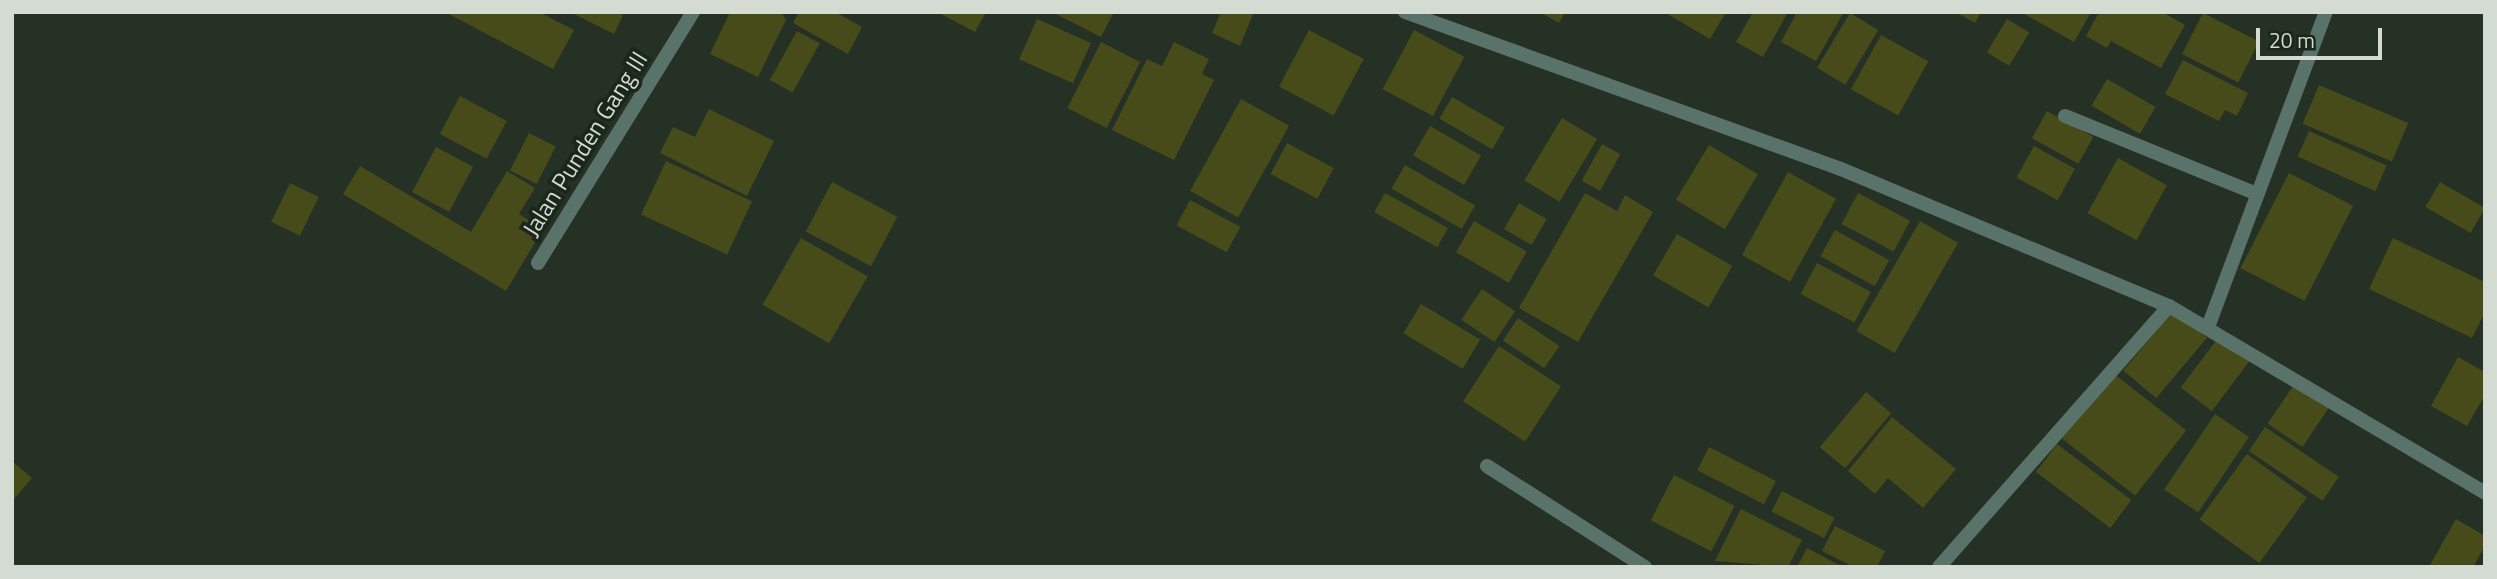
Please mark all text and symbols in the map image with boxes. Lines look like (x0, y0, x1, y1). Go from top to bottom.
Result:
scale bar (2259, 14, 2385, 58)
text: 20 m (2269, 24, 2315, 56)
street label: Jalan Punden Gang III (516, 46, 654, 242)

